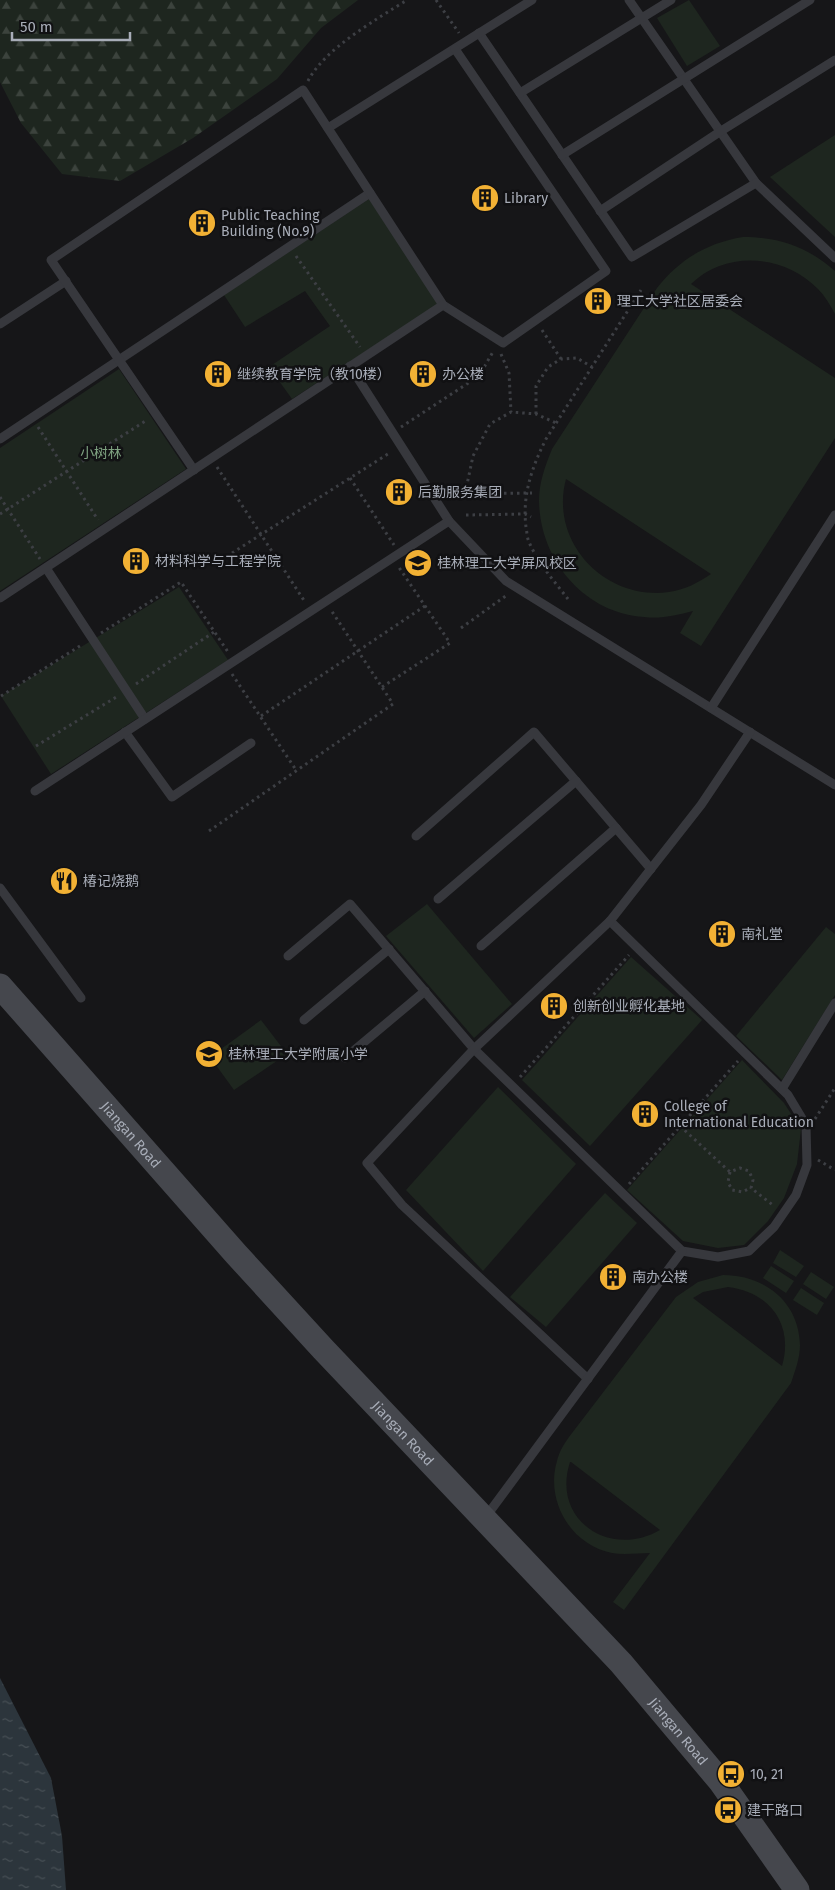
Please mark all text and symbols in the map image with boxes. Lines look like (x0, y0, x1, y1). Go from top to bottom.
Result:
scale bar (12, 10, 130, 42)
text: 50 m (20, 18, 53, 36)
building icon: Library (470, 183, 500, 213)
place label: Library (504, 190, 548, 207)
place label: Public Teaching Building (No.9) (221, 207, 320, 240)
building icon: Public Teaching Building (No.9) (187, 208, 217, 238)
building icon: 理工大学社区居委会 (583, 286, 613, 316)
place label: 理工大学社区居委会 (617, 293, 743, 310)
building icon: 继续教育学院（教10楼） (203, 359, 233, 389)
building icon: 办公楼 (408, 359, 438, 389)
place label: 继续教育学院（教10楼） (237, 366, 391, 383)
place label: 办公楼 (442, 366, 484, 383)
park label: 小树林 (80, 445, 122, 462)
building icon: 后勤服务集团 (384, 477, 414, 507)
place label: 后勤服务集团 (418, 484, 502, 501)
building icon: 材料科学与工程学院 (121, 546, 151, 576)
school or university icon: 桂林理工大学屏风校区 (403, 548, 433, 578)
place label: 材料科学与工程学院 (155, 553, 281, 570)
place label: 桂林理工大学屏风校区 (437, 555, 577, 572)
restaurant icon: 椿记烧鹅 (49, 866, 79, 896)
place label: 椿记烧鹅 (83, 873, 139, 890)
building icon: 南礼堂 (707, 919, 737, 949)
place label: 南礼堂 (741, 926, 783, 943)
building icon: 创新创业孵化基地 (539, 991, 569, 1021)
place label: 创新创业孵化基地 (573, 998, 685, 1015)
school or university icon: 桂林理工大学附属小学 (194, 1039, 224, 1069)
place label: 桂林理工大学附属小学 (228, 1046, 368, 1063)
street label: Jiangan Road (97, 1098, 164, 1172)
place label: College of International Education (664, 1098, 814, 1131)
building icon: College of International Education (630, 1099, 660, 1129)
building icon: 南办公楼 (598, 1262, 628, 1292)
place label: 南办公楼 (632, 1269, 688, 1286)
street label: Jiangan Road (368, 1398, 437, 1469)
street label: Jiangan Road (645, 1694, 711, 1769)
bus stop icon: 10, 21 (716, 1759, 746, 1789)
place label: 10, 21 (750, 1766, 784, 1783)
bus stop icon: 建干路口 (713, 1795, 743, 1825)
place label: 建干路口 (747, 1802, 803, 1819)

